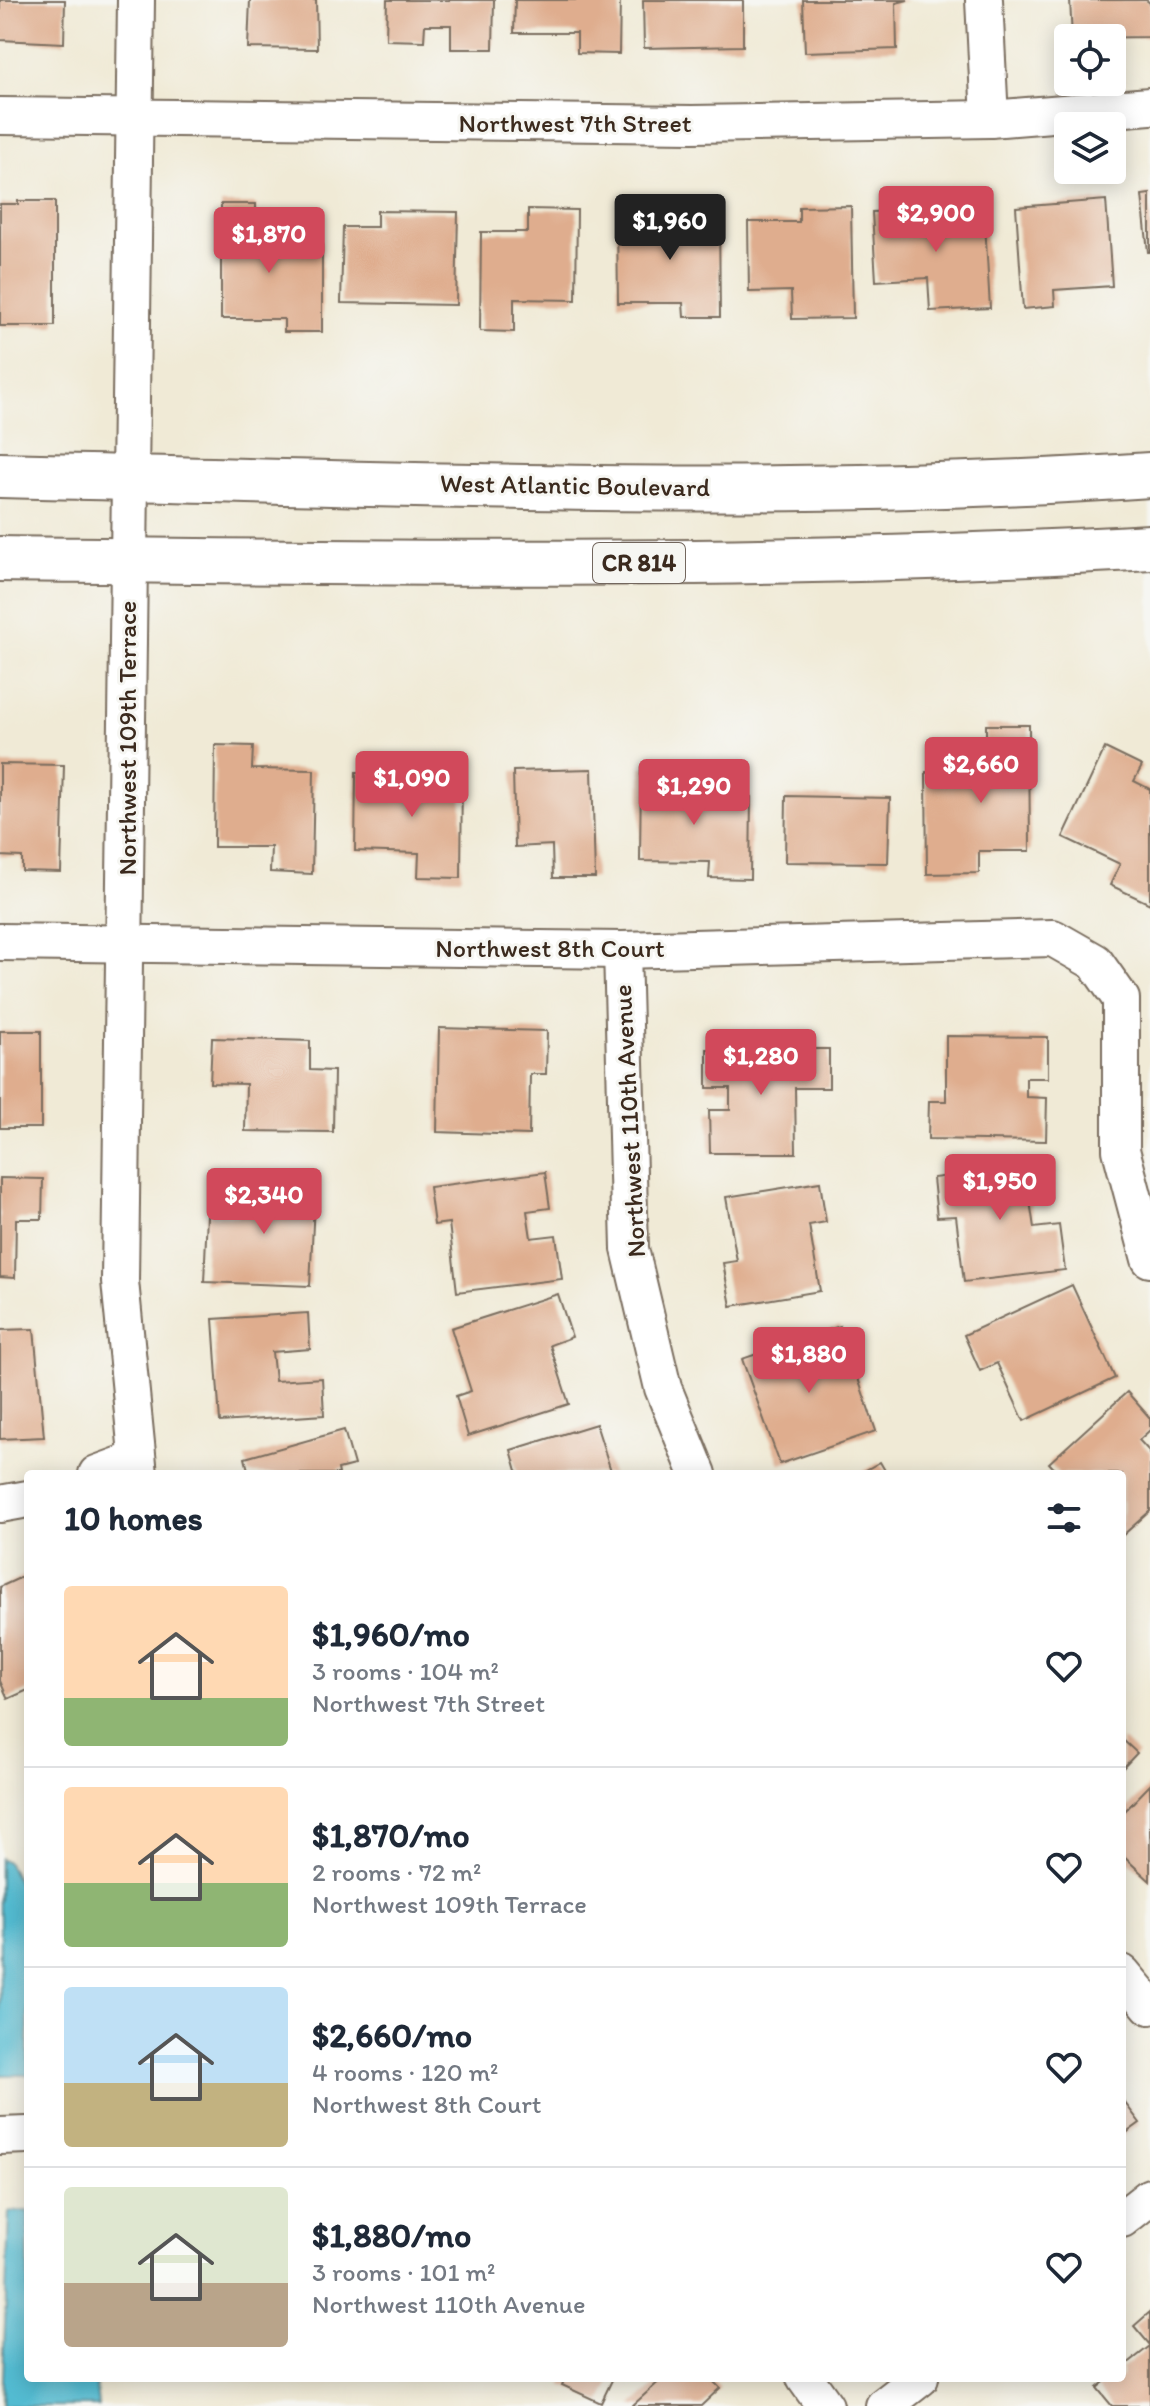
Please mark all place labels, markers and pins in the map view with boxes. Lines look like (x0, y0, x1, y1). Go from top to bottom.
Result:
pin: $2,900 (871, 186, 1001, 254)
pin: $1,960 (605, 194, 735, 262)
pin: $1,870 (204, 207, 334, 275)
pin: $2,660 (916, 737, 1046, 805)
pin: $1,090 (347, 751, 477, 819)
pin: $1,290 (629, 759, 759, 827)
pin: $1,280 (696, 1029, 826, 1097)
pin: $1,950 (935, 1154, 1065, 1222)
pin: $2,340 (199, 1168, 329, 1236)
pin: $1,880 (744, 1327, 874, 1395)

